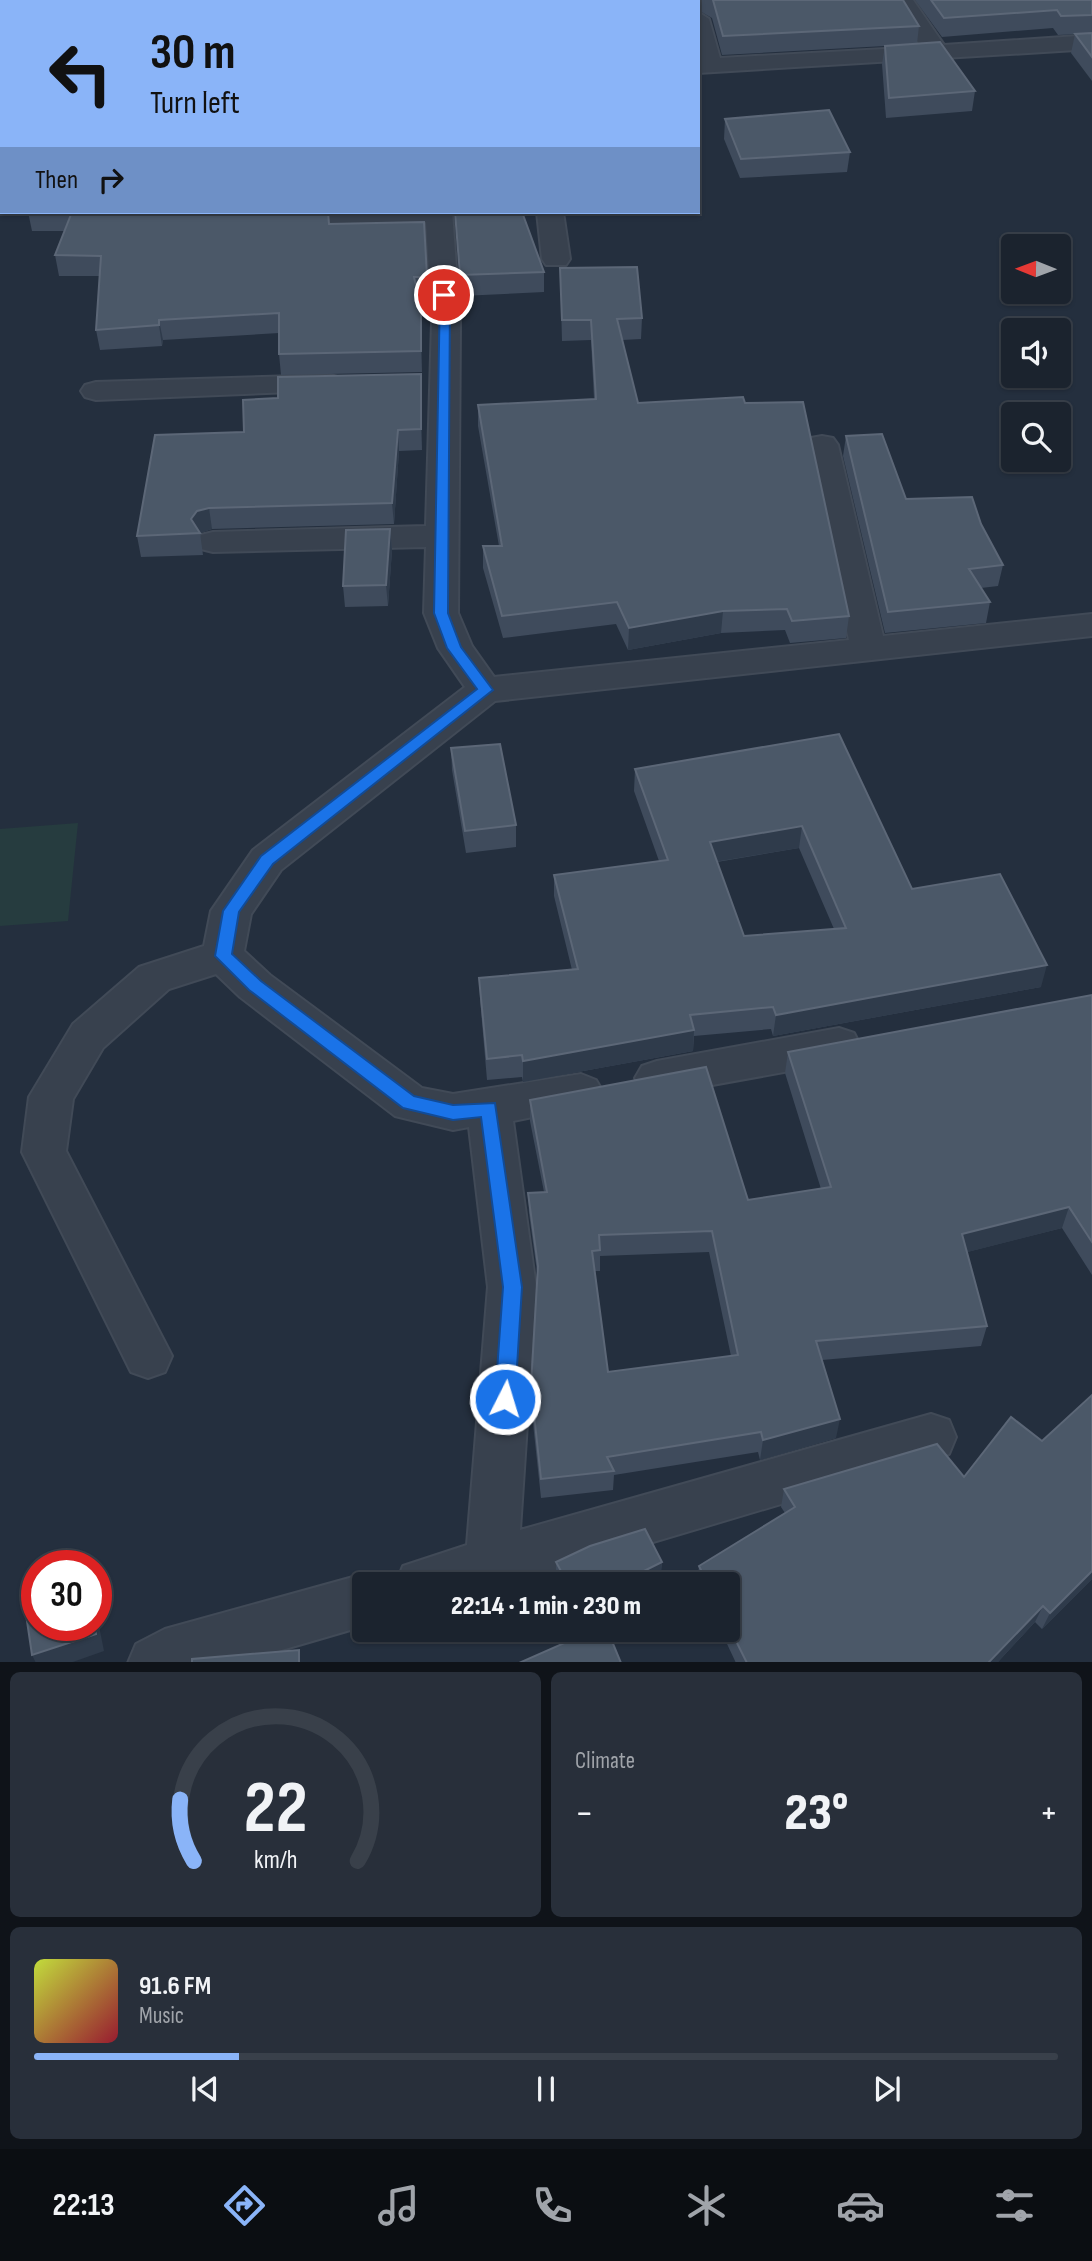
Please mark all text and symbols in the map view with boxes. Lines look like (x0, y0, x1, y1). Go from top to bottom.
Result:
text: 30 m (150, 24, 235, 83)
icon: left (35, 28, 126, 119)
text: Turn left (150, 84, 240, 123)
icon: right (92, 161, 130, 199)
text: Then (35, 165, 78, 196)
north arrow (1001, 234, 1071, 304)
map controls (1001, 234, 1071, 472)
pin (414, 265, 474, 325)
icon: arrive (425, 276, 463, 314)
button: sound (1001, 318, 1071, 388)
button: search (1001, 402, 1071, 472)
position arrow (468, 1362, 542, 1436)
speed limit sign: 30 (21, 1550, 112, 1641)
text: 22:14 · 1 min · 230 m (451, 1591, 641, 1622)
text: Climate (575, 1747, 635, 1775)
text: 22 (244, 1765, 307, 1853)
text: 23° (784, 1782, 849, 1845)
text: − (575, 1791, 594, 1836)
text: + (1039, 1791, 1058, 1836)
text: km/h (254, 1844, 297, 1875)
text: 91.6 FM (139, 1971, 211, 2002)
text: Music (139, 2002, 184, 2030)
icon: previous (186, 2070, 224, 2108)
icon: pause (527, 2070, 565, 2108)
icon: next (868, 2070, 906, 2108)
icon: directions (220, 2181, 269, 2230)
icon: music (374, 2181, 423, 2230)
icon: phone (528, 2181, 577, 2230)
icon: climate (682, 2181, 731, 2230)
icon: car (836, 2181, 885, 2230)
icon: filters (990, 2181, 1039, 2230)
text: 22:13 (53, 2186, 115, 2225)

